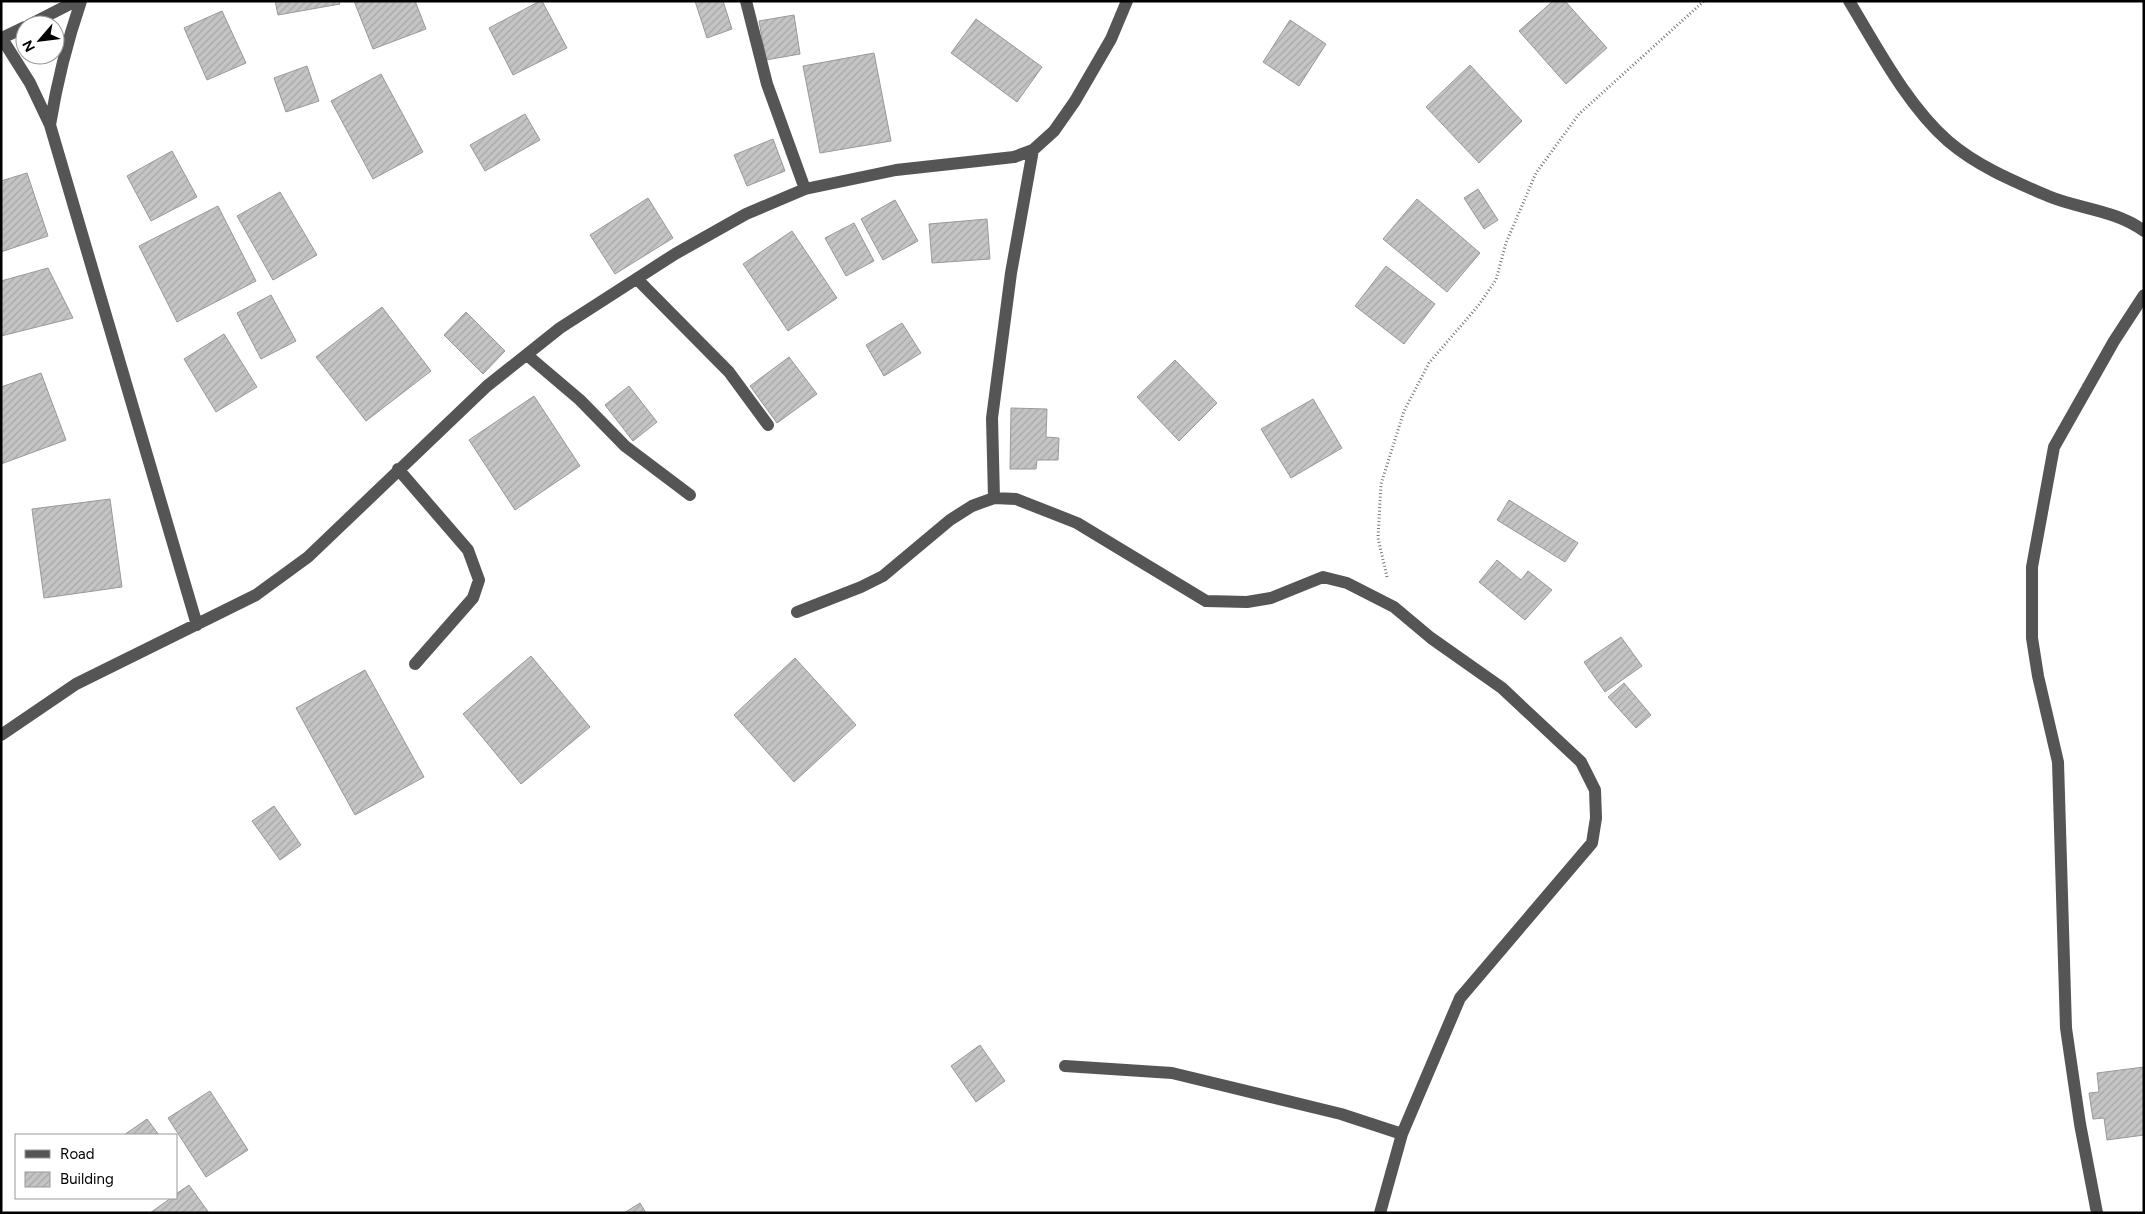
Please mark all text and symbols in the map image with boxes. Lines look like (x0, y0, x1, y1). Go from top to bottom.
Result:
north arrow (15, 15, 65, 65)
text: N (19, 37, 39, 55)
legend (15, 1134, 178, 1199)
text: Road (60, 1145, 95, 1163)
text: Building (60, 1170, 114, 1188)

